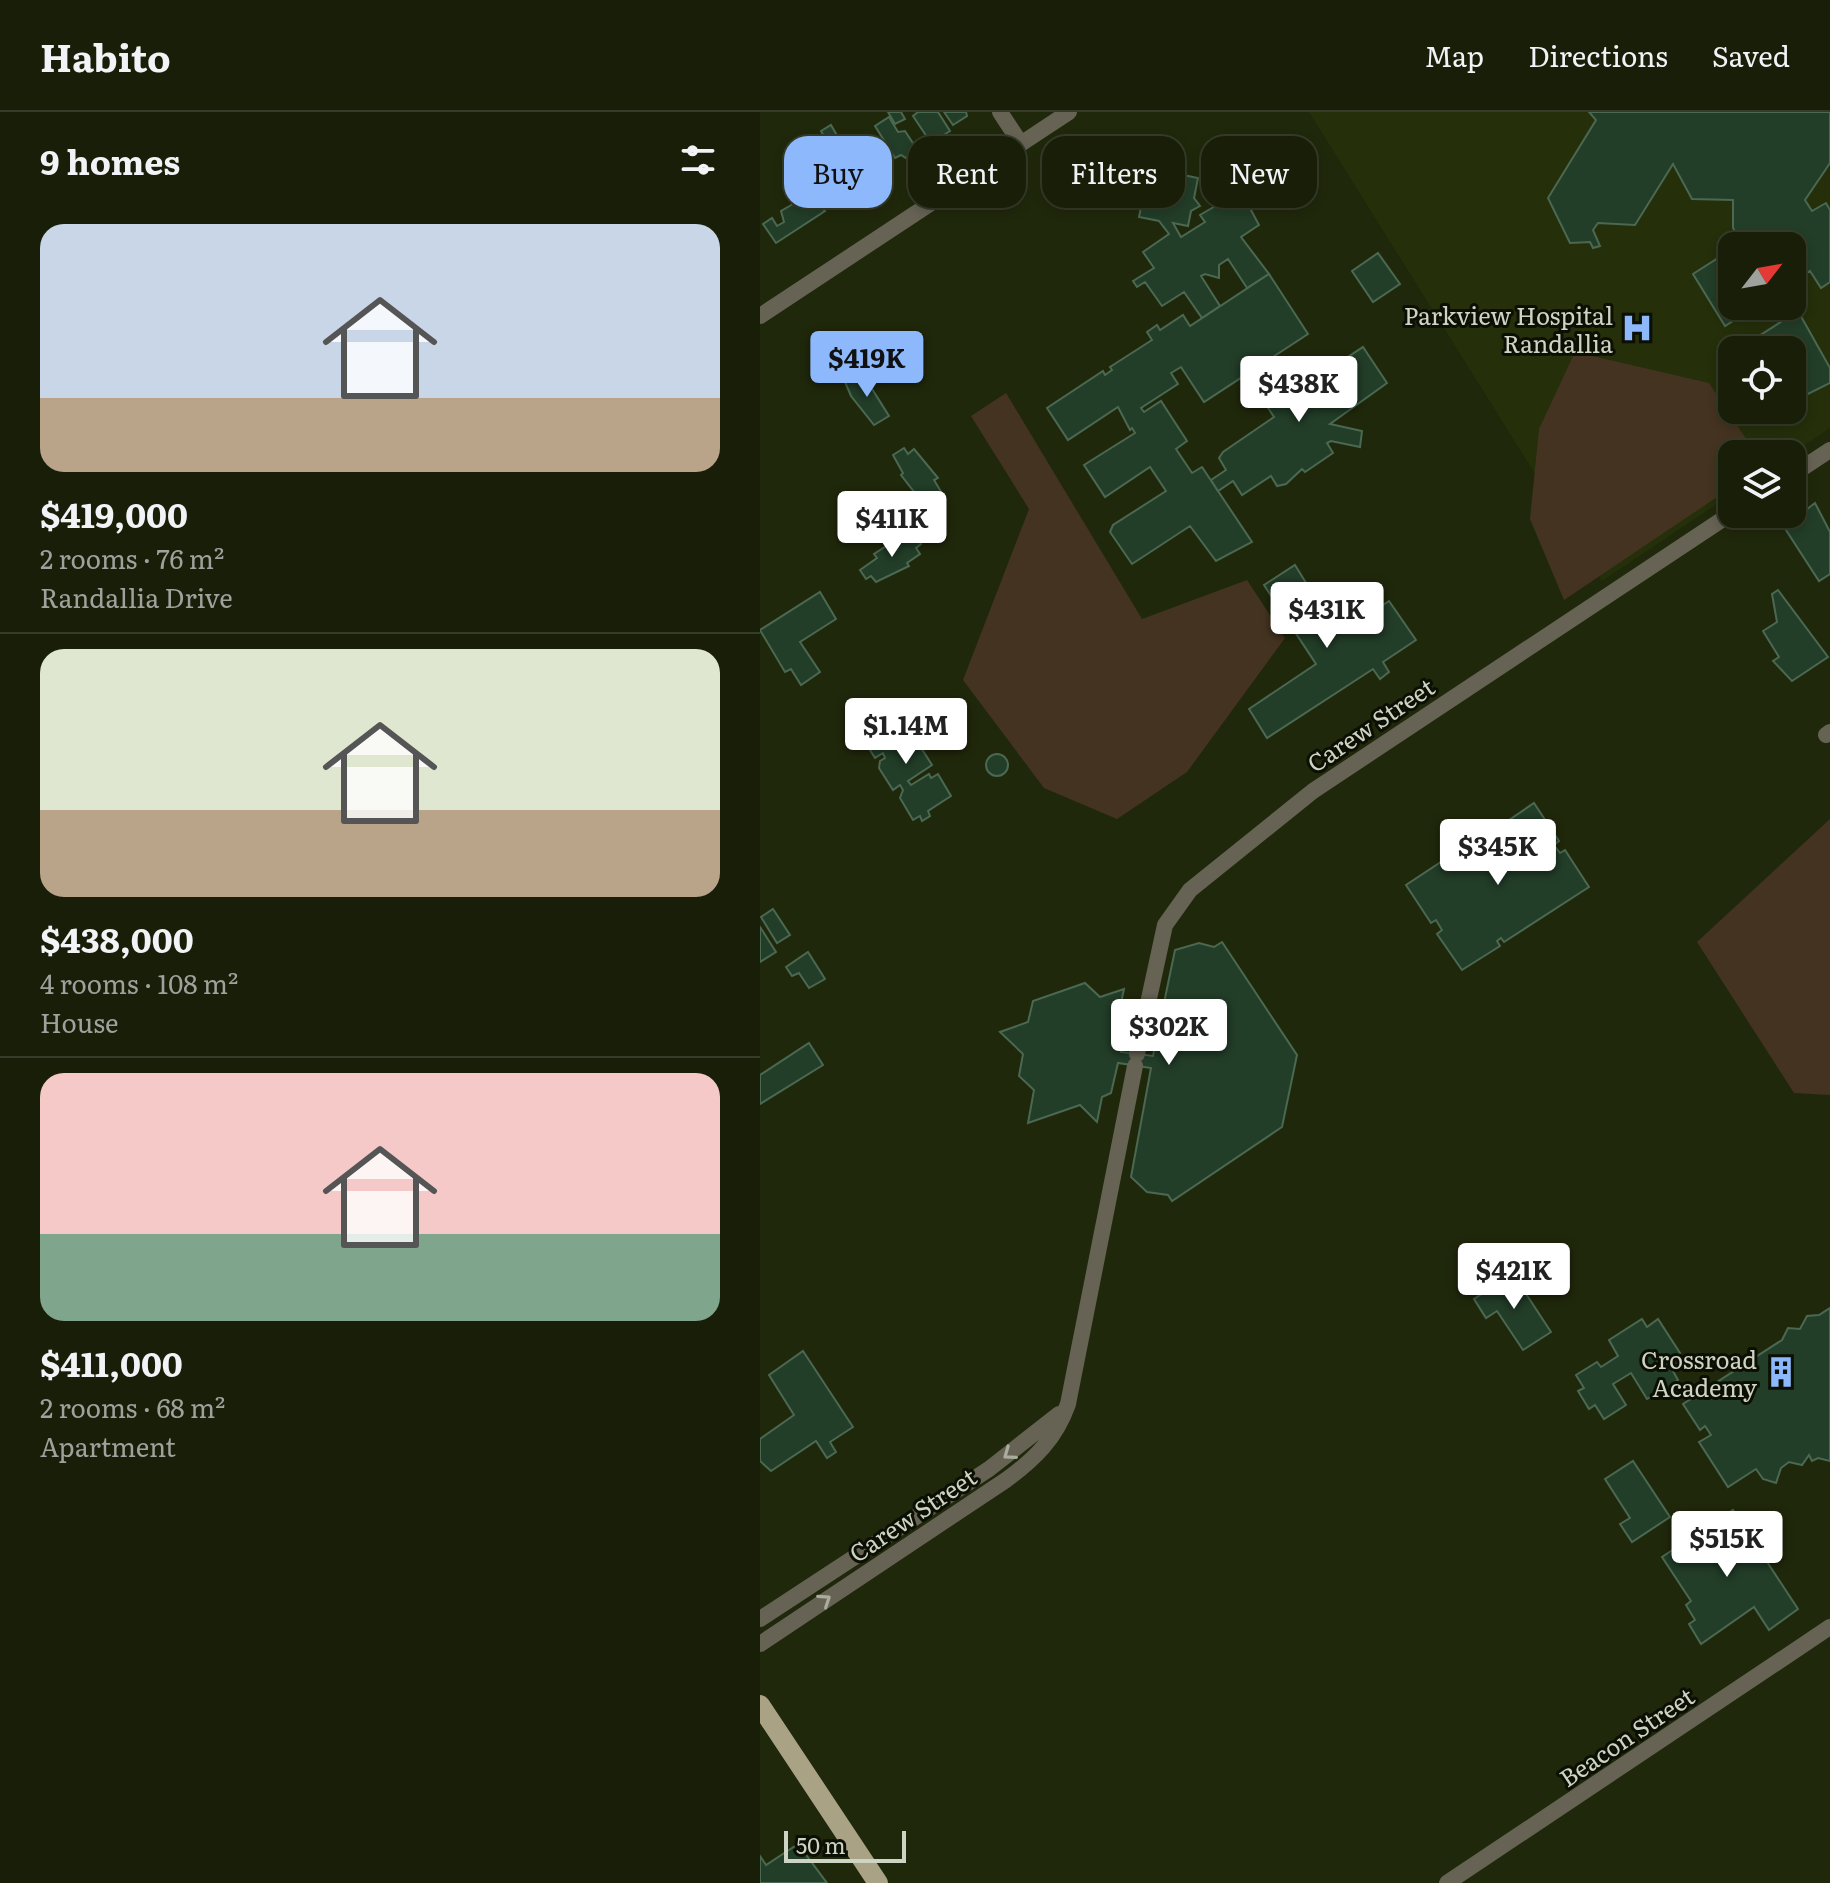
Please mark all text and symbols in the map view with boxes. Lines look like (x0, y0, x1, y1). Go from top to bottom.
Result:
text: Habito (40, 27, 171, 84)
text: Map (1425, 34, 1484, 76)
text: Directions (1528, 34, 1668, 76)
text: Saved (1712, 34, 1790, 76)
text: 9 homes (40, 135, 180, 185)
chip: Buy (784, 136, 892, 208)
chip: Rent (908, 136, 1026, 208)
chip: Filters (1042, 136, 1185, 208)
chip: New (1201, 136, 1317, 208)
icon: filters (676, 138, 720, 182)
north arrow (1718, 232, 1806, 320)
map controls (1718, 232, 1806, 528)
icon: home (308, 276, 452, 420)
place label: Parkview Hospital Randallia (1404, 297, 1613, 360)
hospital icon: Parkview Hospital Randallia (1620, 311, 1654, 345)
pin: $419K (811, 331, 923, 399)
button: locate (1718, 336, 1806, 424)
text: $419K (828, 337, 906, 376)
pin: $438K (1243, 356, 1355, 424)
text: $438K (1258, 362, 1340, 401)
button: layers (1718, 440, 1806, 528)
text: $419,000 (40, 488, 188, 538)
pin: $411K (836, 491, 948, 559)
text: $411K (855, 497, 929, 536)
text: 2 rooms · 76 m² (40, 538, 224, 577)
text: Randallia Drive (40, 577, 233, 616)
pin: $431K (1271, 582, 1383, 650)
text: $431K (1289, 588, 1365, 627)
street label: Carew Street (1299, 668, 1441, 780)
pin: $1.14M (841, 698, 971, 766)
icon: home (308, 701, 452, 845)
text: $1.14M (863, 704, 949, 743)
pin: $345K (1442, 819, 1554, 887)
text: $345K (1458, 825, 1538, 864)
text: $438,000 (40, 913, 194, 963)
text: 4 rooms · 108 m² (40, 963, 238, 1002)
pin: $302K (1113, 999, 1225, 1067)
text: House (40, 1002, 118, 1041)
text: $302K (1129, 1005, 1209, 1044)
icon: home (308, 1125, 452, 1269)
pin: $421K (1458, 1243, 1570, 1311)
text: $421K (1476, 1249, 1552, 1288)
text: $411,000 (40, 1337, 183, 1387)
place label: Crossroad Academy (1641, 1341, 1757, 1404)
building icon: Crossroad Academy (1764, 1355, 1798, 1389)
text: 2 rooms · 68 m² (40, 1387, 225, 1426)
text: Apartment (40, 1426, 176, 1465)
one-way arrow (1004, 1444, 1018, 1459)
street label: Carew Street (841, 1458, 983, 1570)
pin: $515K (1671, 1511, 1783, 1579)
text: $515K (1690, 1517, 1764, 1556)
one-way arrow (816, 1595, 830, 1610)
street label: Beacon Street (1551, 1678, 1701, 1794)
scale bar (784, 1827, 906, 1863)
text: 50 m (796, 1828, 846, 1861)

